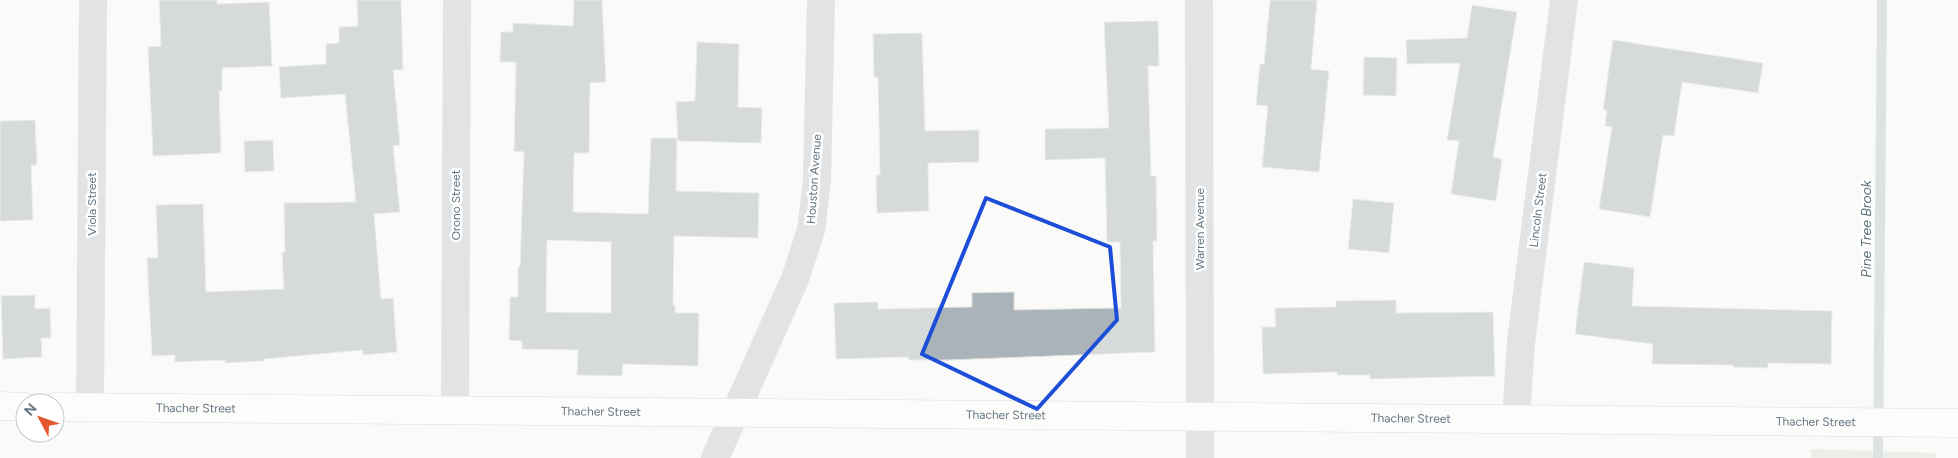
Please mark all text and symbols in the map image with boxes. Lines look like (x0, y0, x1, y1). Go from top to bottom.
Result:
street label: Houston Avenue (804, 133, 824, 224)
street label: Orono Street (449, 169, 463, 240)
street label: Lincoln Street (1526, 171, 1550, 248)
street label: Viola Street (85, 172, 99, 236)
water label: Pine Tree Brook (1858, 179, 1875, 278)
street label: Warren Avenue (1193, 188, 1207, 270)
north arrow (15, 393, 65, 443)
text: N (21, 400, 41, 419)
street label: Thacher Street (156, 401, 236, 416)
street label: Thacher Street (561, 404, 641, 419)
street label: Thacher Street (966, 408, 1046, 422)
street label: Thacher Street (1371, 411, 1451, 426)
street label: Thacher Street (1776, 414, 1856, 429)

